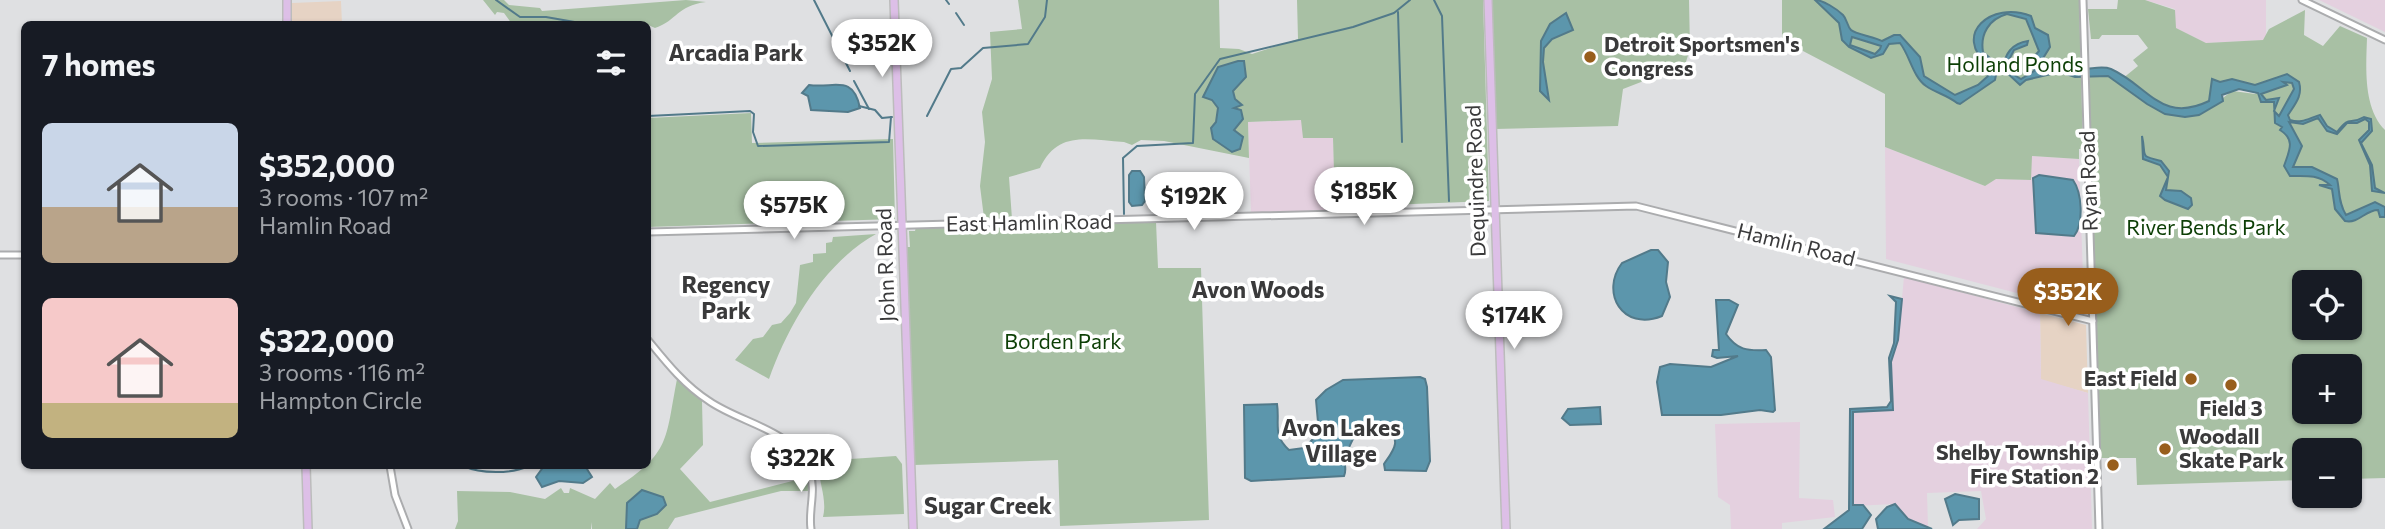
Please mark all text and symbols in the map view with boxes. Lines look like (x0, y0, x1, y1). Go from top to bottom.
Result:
pin: $352K (833, 20, 931, 79)
text: $352K (847, 28, 917, 56)
place label: Detroit Sportsmen's Congress (1604, 31, 1800, 80)
district label: Arcadia Park (668, 38, 804, 66)
icon: filters (592, 44, 630, 82)
text: 7 homes (42, 45, 155, 82)
marker: Detroit Sportsmen's Congress (1582, 49, 1598, 65)
park label: Holland Ponds (1946, 51, 2084, 76)
street label: Dequindre Road (1459, 105, 1490, 258)
street label: Ryan Road (2073, 130, 2102, 232)
text: $352,000 (259, 146, 395, 183)
icon: home (98, 151, 182, 235)
pin: $185K (1315, 168, 1413, 227)
pin: $192K (1145, 173, 1243, 232)
text: $185K (1330, 176, 1398, 204)
text: $192K (1161, 181, 1227, 209)
pin: $575K (745, 182, 843, 241)
text: 3 rooms · 107 m² (259, 183, 428, 211)
text: $575K (760, 190, 828, 218)
street label: John R Road (870, 208, 899, 322)
street label: East Hamlin Road (946, 208, 1112, 235)
text: Hamlin Road (259, 211, 391, 239)
park label: River Bends Park (2126, 214, 2286, 239)
street label: Hamlin Road (1735, 217, 1858, 270)
pin: $352K (2019, 268, 2117, 328)
district label: Regency Park (682, 270, 771, 324)
map controls (2292, 270, 2362, 508)
button: locate (2292, 270, 2362, 340)
district label: Avon Woods (1192, 275, 1325, 303)
text: $352K (2033, 277, 2103, 305)
pin: $174K (1465, 292, 1563, 351)
text: $174K (1481, 300, 1547, 328)
text: $322,000 (259, 321, 395, 358)
icon: home (98, 326, 182, 410)
park label: Borden Park (1004, 328, 1122, 353)
button: + (2292, 354, 2362, 424)
text: 3 rooms · 116 m² (259, 358, 425, 386)
place label: East Field (2084, 365, 2177, 390)
marker: East Field (2183, 371, 2199, 387)
marker: Field 3 (2223, 377, 2239, 393)
text: Hampton Circle (259, 386, 422, 414)
place label: Field 3 (2199, 395, 2263, 420)
district label: Avon Lakes Village (1281, 413, 1401, 467)
place label: Woodall Skate Park (2179, 423, 2284, 472)
pin: $322K (752, 434, 850, 494)
button: − (2292, 438, 2362, 508)
place label: Shelby Township Fire Station 2 (1936, 439, 2099, 488)
marker: Woodall Skate Park (2157, 441, 2173, 457)
text: $322K (767, 443, 835, 471)
marker: Shelby Township Fire Station 2 (2105, 457, 2121, 473)
district label: Sugar Creek (924, 491, 1052, 519)

